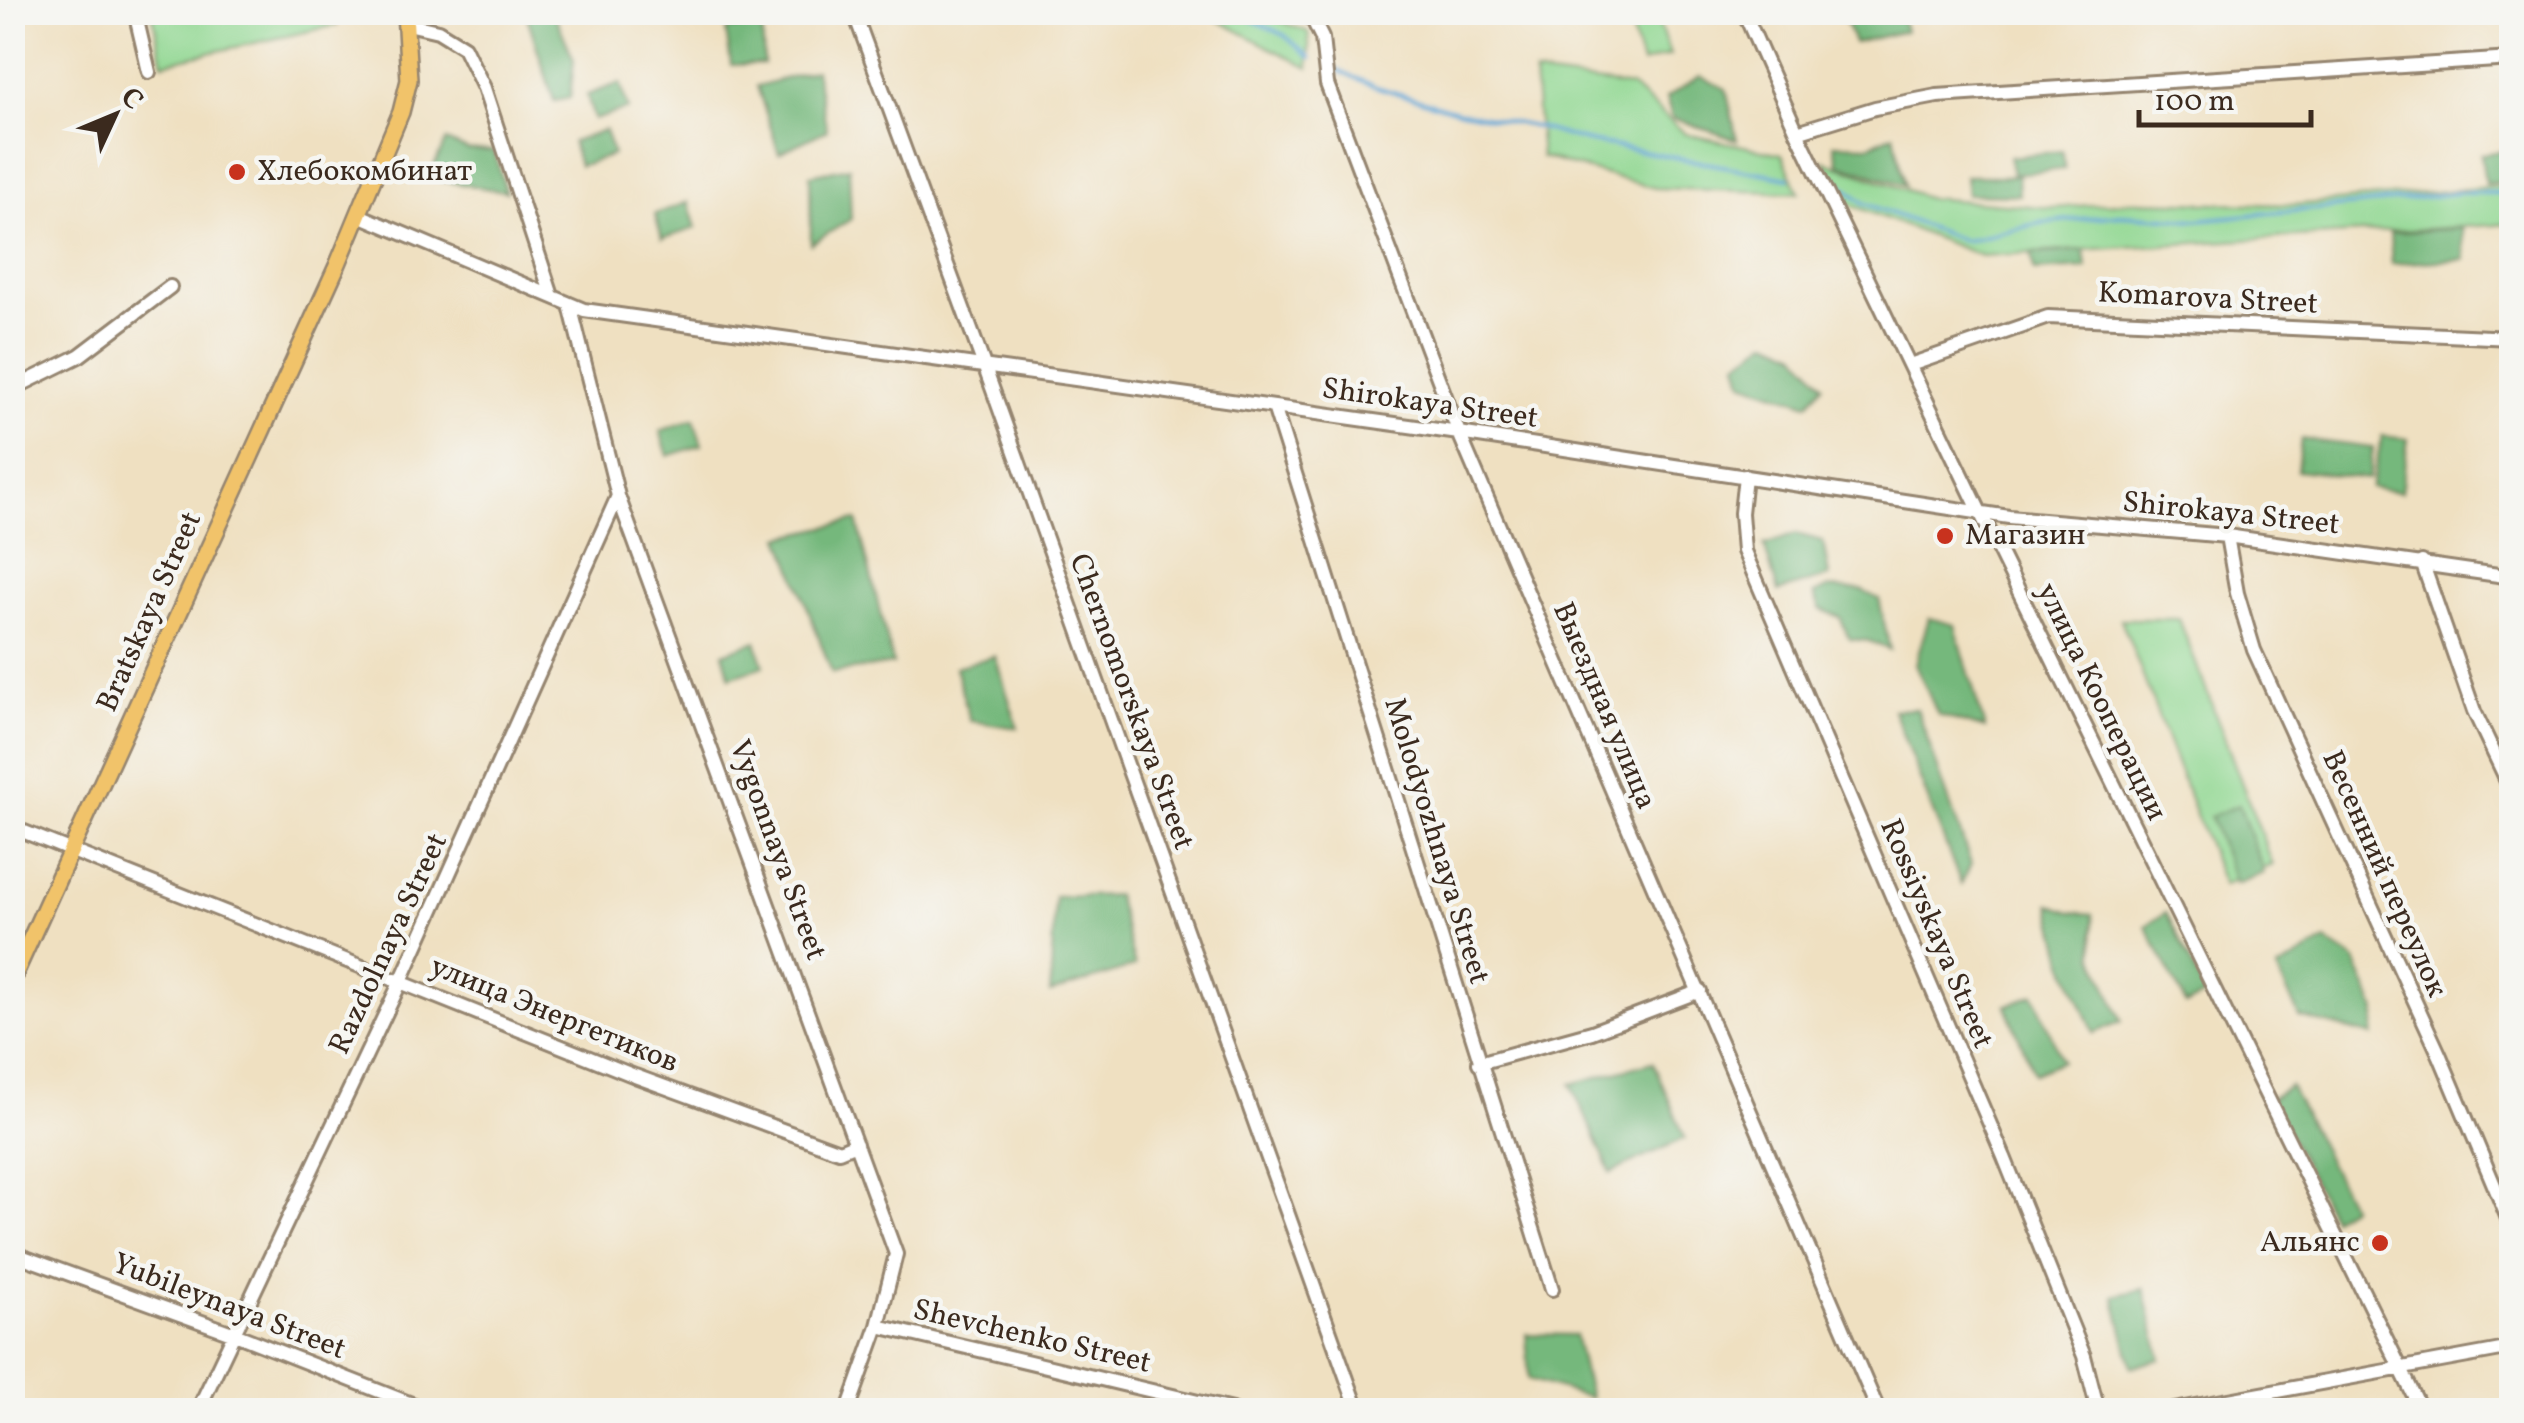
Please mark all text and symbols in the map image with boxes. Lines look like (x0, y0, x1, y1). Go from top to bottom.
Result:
north arrow (65, 65, 165, 165)
scale bar (2139, 65, 2312, 127)
text: С (111, 79, 151, 119)
text: 100 m (2154, 81, 2235, 123)
place label: Хлебокомбинат (257, 151, 472, 193)
marker: Хлебокомбинат (226, 161, 248, 183)
street label: Komarova Street (2097, 272, 2319, 326)
street label: Shirokaya Street (1319, 368, 1541, 440)
street label: Shirokaya Street (2120, 482, 2342, 546)
street label: Bratskaya Street (87, 505, 213, 719)
place label: Магазин (1965, 515, 2085, 557)
marker: Магазин (1934, 525, 1956, 547)
street label: Chernomorskaya Street (1058, 548, 1204, 856)
street label: улица Кооперации (2025, 576, 2177, 828)
street label: Выездная улица (1541, 596, 1667, 816)
street label: Molodyozhnaya Street (1372, 693, 1500, 989)
street label: Vygonnaya Street (718, 734, 836, 966)
street label: Весенний переулок (2311, 744, 2457, 1004)
street label: Rossiyskaya Street (1869, 813, 2003, 1055)
street label: Razdolnaya Street (319, 826, 459, 1062)
street label: улица Энергетиков (424, 946, 684, 1084)
place label: Альянс (2260, 1222, 2360, 1264)
marker: Альянс (2369, 1232, 2391, 1254)
street label: Yubileynaya Street (106, 1243, 352, 1371)
street label: Shevchenko Street (909, 1289, 1155, 1385)

